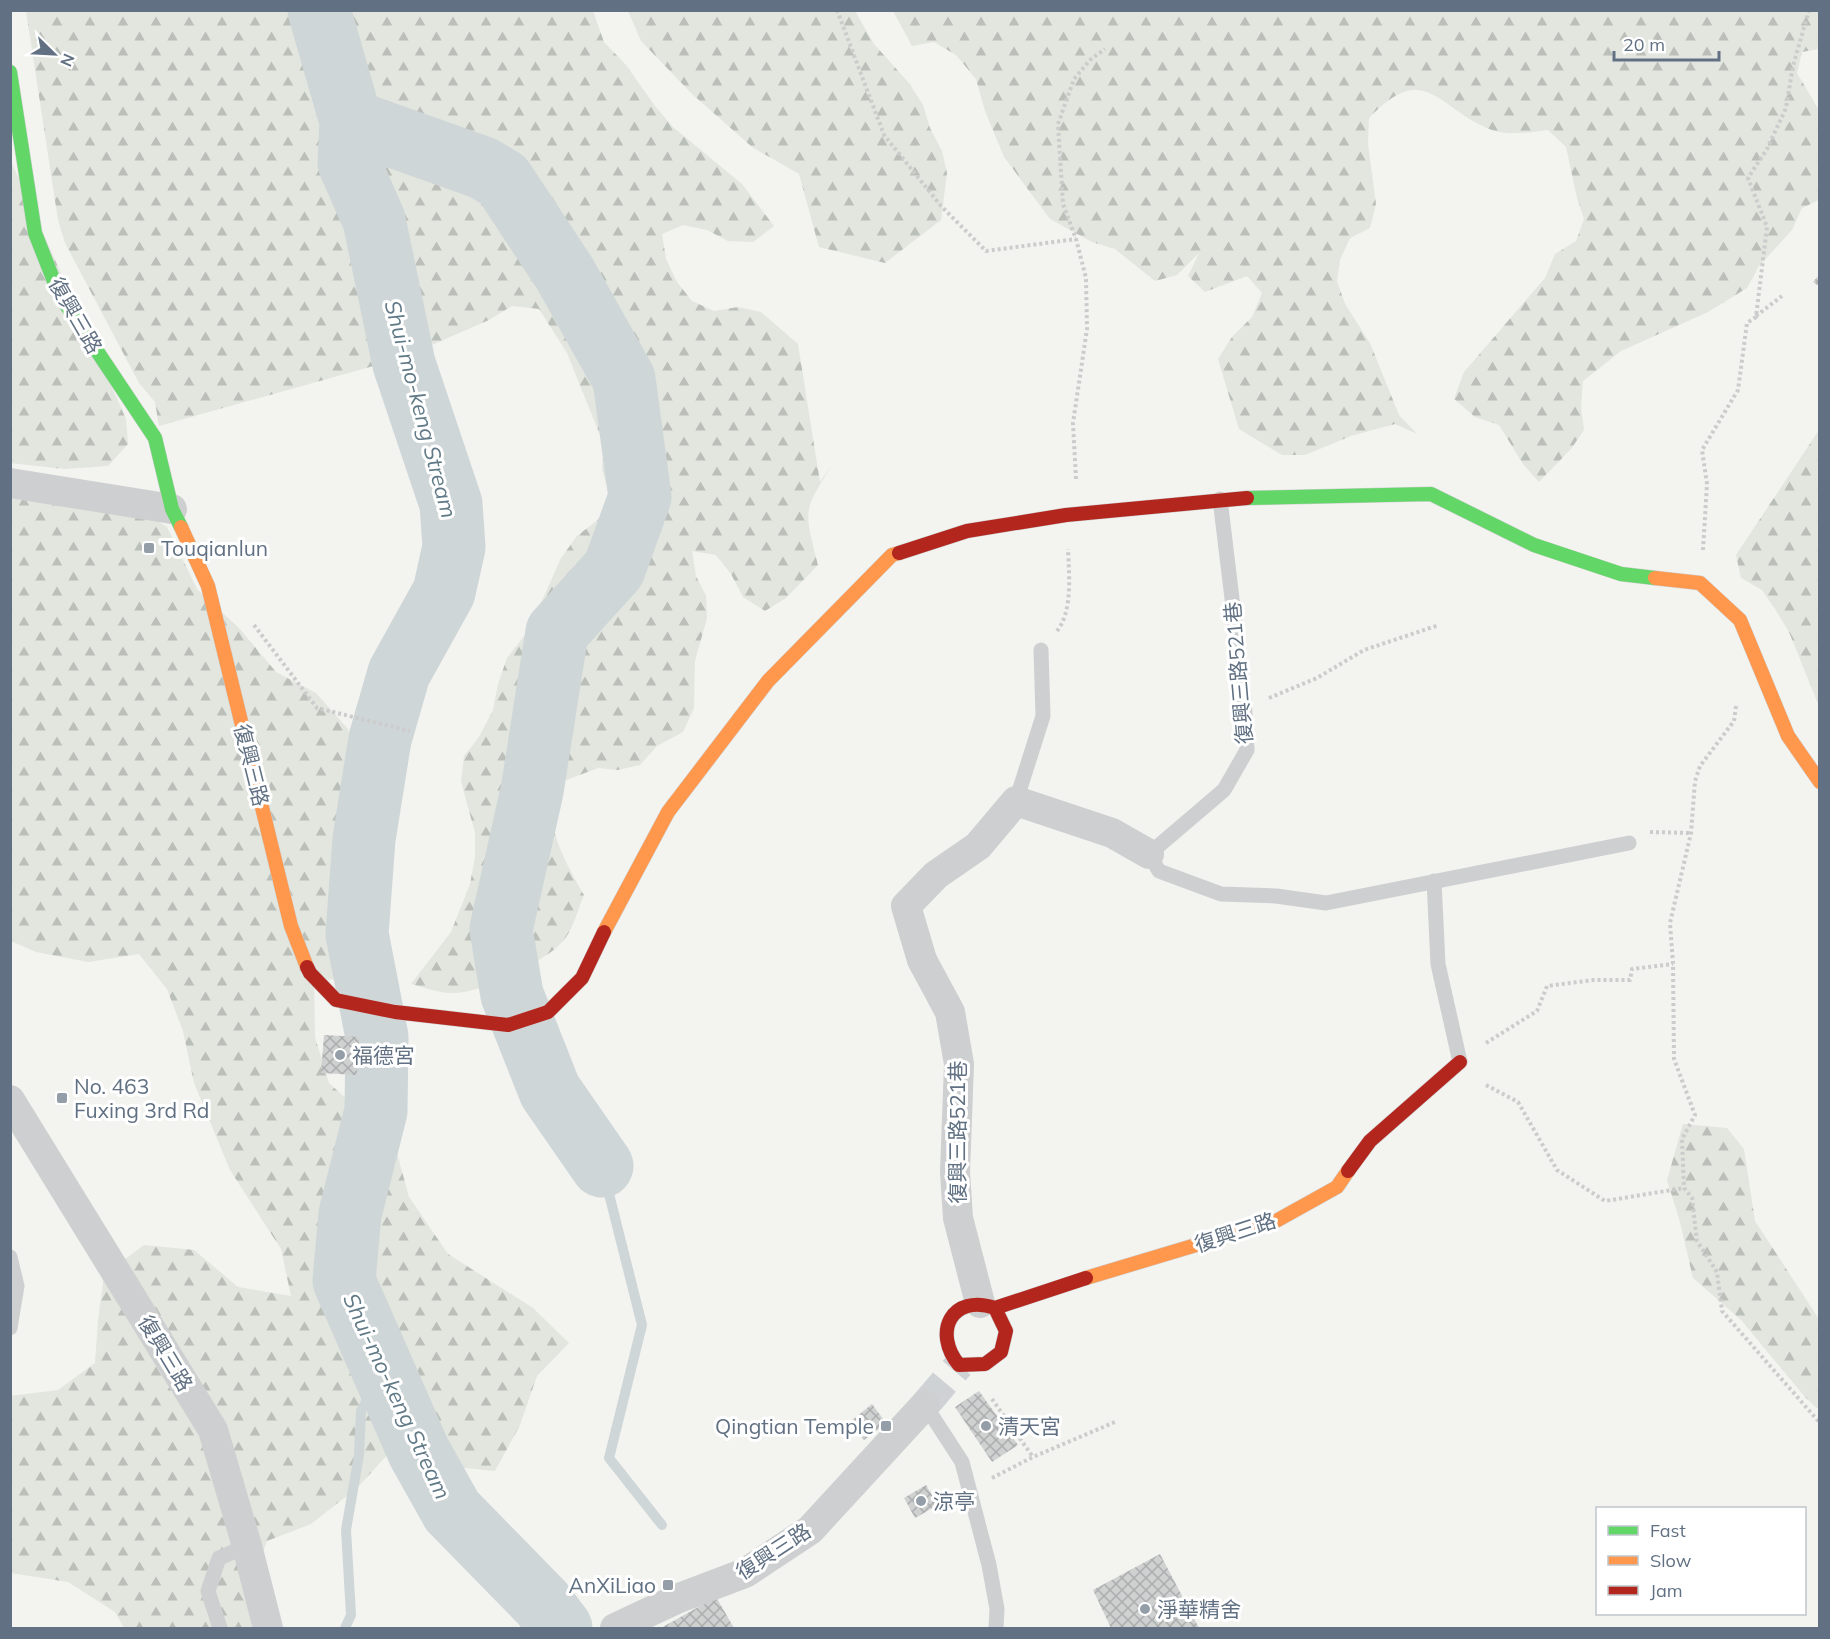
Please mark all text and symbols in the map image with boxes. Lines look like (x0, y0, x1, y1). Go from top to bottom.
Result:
north arrow (24, 24, 84, 84)
scale bar (1614, 24, 1719, 62)
text: 20 m (1623, 33, 1665, 56)
text: N (56, 51, 79, 70)
street label: 復興三路 (44, 272, 108, 358)
water label: Shui-mo-keng Stream (378, 297, 464, 521)
place label: Touqianlun (161, 535, 268, 561)
marker: Touqianlun (142, 541, 156, 555)
street label: 復興三路521巷 (1219, 601, 1257, 745)
street label: 復興三路 (229, 721, 275, 809)
place label: 福德宮 (352, 1042, 415, 1068)
marker: 福德宮 (333, 1048, 347, 1062)
street label: 復興三路521巷 (944, 1061, 970, 1203)
place label: No. 463 Fuxing 3rd Rd (74, 1073, 209, 1123)
marker: No. 463 Fuxing 3rd Rd (55, 1091, 69, 1105)
street label: 復興三路 (1191, 1207, 1279, 1257)
water label: Shui-mo-keng Stream (337, 1288, 457, 1504)
street label: 復興三路 (133, 1310, 199, 1396)
place label: Qingtian Temple (715, 1413, 874, 1439)
place label: 清天宮 (998, 1413, 1061, 1439)
marker: Qingtian Temple (879, 1419, 893, 1433)
marker: 清天宮 (979, 1419, 993, 1433)
place label: 涼亭 (933, 1488, 975, 1514)
marker: 涼亭 (914, 1494, 928, 1508)
legend (1596, 1507, 1806, 1615)
street label: 復興三路 (731, 1517, 815, 1585)
text: Fast (1650, 1519, 1686, 1542)
text: Slow (1650, 1549, 1692, 1572)
place label: AnXiLiao (569, 1572, 656, 1598)
marker: AnXiLiao (661, 1578, 675, 1592)
text: Jam (1650, 1579, 1683, 1602)
place label: 淨華精舍 (1157, 1596, 1241, 1622)
marker: 淨華精舍 (1138, 1602, 1152, 1616)

